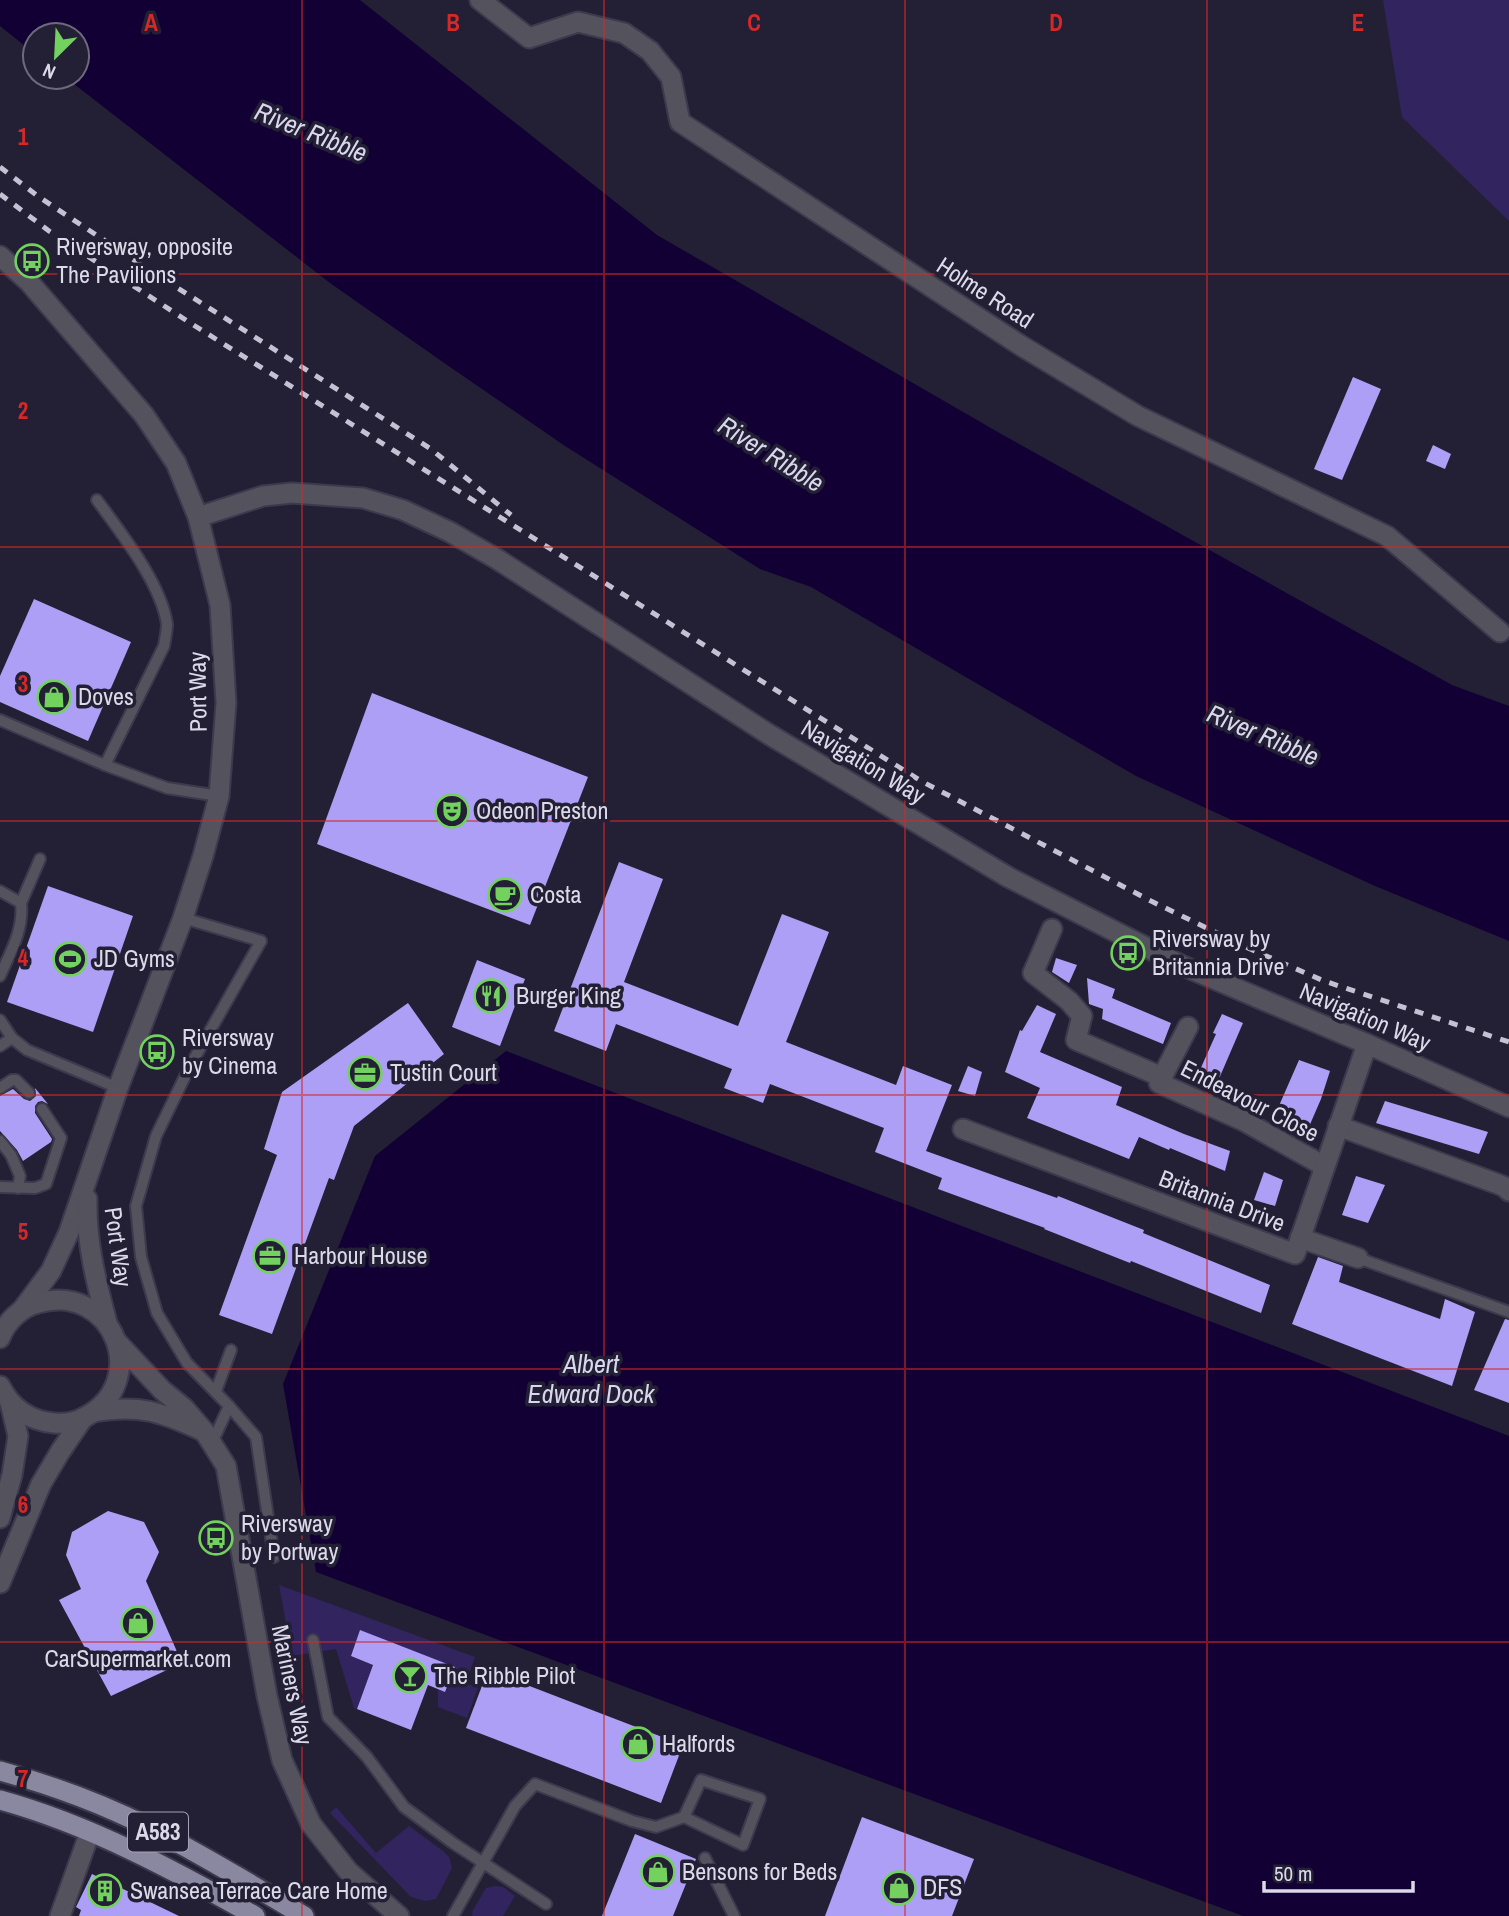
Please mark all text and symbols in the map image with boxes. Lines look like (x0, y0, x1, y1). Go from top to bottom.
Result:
text: A (144, 7, 158, 38)
text: B (446, 7, 460, 38)
text: C (747, 7, 761, 38)
text: D (1049, 7, 1063, 38)
text: E (1352, 7, 1364, 38)
north arrow (21, 21, 91, 91)
text: N (39, 57, 60, 86)
water label: River Ribble (250, 93, 373, 170)
text: 1 (18, 121, 29, 152)
place label: Riversway, opposite The Pavilions (56, 230, 233, 290)
bus stop icon: Riversway, opposite The Pavilions (13, 242, 51, 280)
street label: Holme Road (931, 249, 1040, 335)
text: 2 (18, 395, 28, 426)
water label: River Ribble (712, 407, 831, 500)
street label: Port Way (180, 651, 214, 732)
text: 3 (18, 668, 28, 699)
shop icon: Doves (35, 678, 73, 716)
place label: Doves (78, 680, 134, 712)
water label: River Ribble (1202, 695, 1325, 774)
street label: Navigation Way (796, 712, 932, 811)
theatre icon: Odeon Preston (433, 792, 471, 830)
place label: Odeon Preston (476, 794, 608, 826)
cafe icon: Costa (486, 876, 524, 914)
place label: Costa (530, 878, 581, 910)
place label: Riversway by Britannia Drive (1152, 922, 1284, 982)
bus stop icon: Riversway by Britannia Drive (1109, 934, 1147, 972)
sports icon: JD Gyms (51, 940, 89, 978)
text: 4 (18, 942, 29, 973)
place label: JD Gyms (94, 942, 175, 974)
street label: Navigation Way (1295, 974, 1436, 1058)
restaurant icon: Burger King (472, 977, 510, 1015)
place label: Burger King (516, 979, 621, 1011)
place label: Riversway by Cinema (182, 1021, 277, 1081)
bus stop icon: Riversway by Cinema (138, 1033, 176, 1071)
street label: Endeavour Close (1176, 1052, 1325, 1149)
office icon: Tustin Court (346, 1054, 384, 1092)
place label: Tustin Court (390, 1056, 497, 1088)
street label: Britannia Drive (1155, 1161, 1290, 1239)
street label: Port Way (98, 1205, 140, 1289)
text: 5 (18, 1216, 28, 1247)
office icon: Harbour House (251, 1237, 289, 1275)
place label: Harbour House (294, 1239, 427, 1271)
water label: Albert Edward Dock (528, 1346, 656, 1411)
text: 6 (18, 1489, 28, 1520)
place label: Riversway by Portway (241, 1507, 339, 1567)
bus stop icon: Riversway by Portway (197, 1519, 235, 1557)
shop icon: CarSupermarket.com (119, 1604, 157, 1642)
street label: Mariners Way (265, 1622, 321, 1748)
place label: CarSupermarket.com (44, 1642, 232, 1674)
bar icon: The Ribble Pilot (391, 1657, 429, 1695)
place label: The Ribble Pilot (434, 1659, 576, 1691)
shop icon: Halfords (619, 1725, 657, 1763)
place label: Halfords (662, 1727, 735, 1759)
text: 7 (18, 1763, 28, 1794)
road number: A583 (128, 1812, 188, 1852)
scale bar (1264, 1850, 1413, 1894)
shop icon: Bensons for Beds (639, 1853, 677, 1891)
place label: Bensons for Beds (682, 1855, 837, 1887)
text: 50 m (1274, 1859, 1312, 1888)
shop icon: DFS (880, 1869, 918, 1907)
place label: DFS (923, 1871, 962, 1903)
building icon: Swansea Terrace Care Home (86, 1872, 124, 1910)
place label: Swansea Terrace Care Home (130, 1874, 388, 1906)

